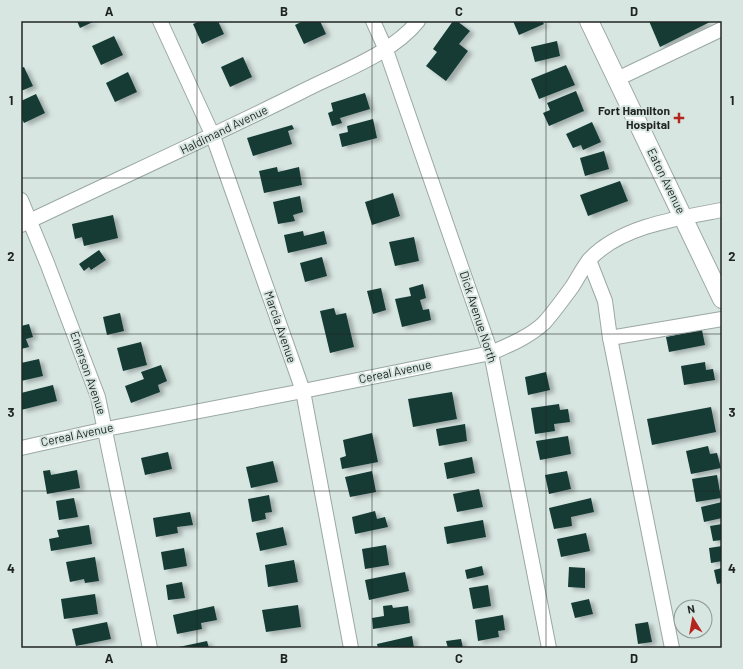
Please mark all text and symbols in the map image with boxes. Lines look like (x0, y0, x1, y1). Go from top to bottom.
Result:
text: A (105, 3, 114, 19)
text: B (280, 3, 288, 19)
text: C (455, 3, 463, 19)
text: D (630, 3, 638, 19)
text: 1 (9, 92, 13, 108)
text: 1 (730, 92, 734, 108)
street label: Haldimand Avenue (177, 102, 270, 156)
place label: Fort Hamilton Hospital (598, 103, 670, 131)
marker: Fort Hamilton Hospital (673, 112, 685, 124)
street label: Eaton Avenue (645, 146, 689, 216)
text: 2 (7, 248, 15, 264)
text: 2 (728, 248, 736, 264)
street label: Dick Avenue North (458, 269, 500, 364)
street label: Marcia Avenue (262, 289, 300, 364)
street label: Emerson Avenue (68, 329, 110, 416)
street label: Cereal Avenue (357, 357, 432, 386)
text: 3 (7, 404, 15, 420)
text: 3 (728, 404, 736, 420)
street label: Cereal Avenue (39, 420, 114, 449)
text: 4 (7, 560, 15, 576)
text: 4 (728, 560, 736, 576)
north arrow (673, 599, 713, 639)
text: N (686, 602, 696, 616)
text: A (105, 650, 114, 666)
text: B (280, 650, 288, 666)
text: C (455, 650, 463, 666)
text: D (630, 650, 638, 666)

